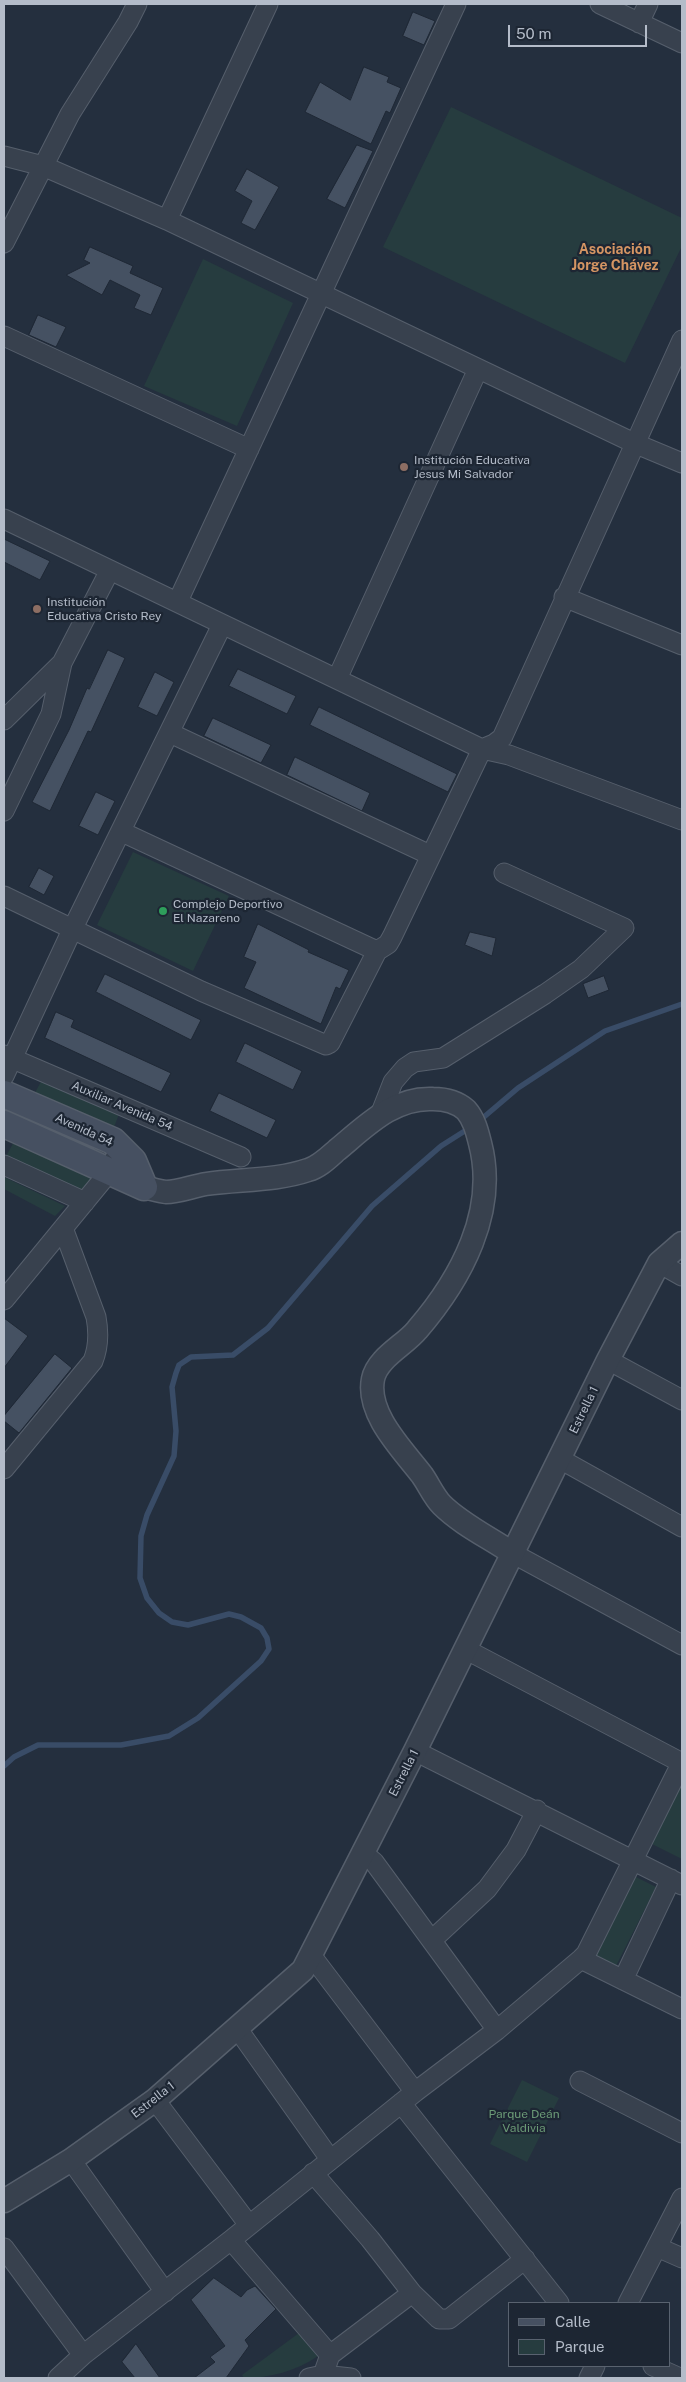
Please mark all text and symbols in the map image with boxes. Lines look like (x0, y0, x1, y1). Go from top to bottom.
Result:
scale bar (511, 15, 650, 47)
text: 50 m (516, 25, 551, 42)
district label: Asociación Jorge Chávez (571, 242, 659, 274)
place label: Institución Educativa Jesus Mi Salvador (414, 453, 530, 481)
marker: Institución Educativa Jesus Mi Salvador (398, 461, 410, 473)
place label: Institución Educativa Cristo Rey (47, 595, 162, 623)
marker: Institución Educativa Cristo Rey (31, 603, 43, 615)
place label: Complejo Deportivo El Nazareno (173, 897, 282, 925)
marker: Complejo Deportivo El Nazareno (157, 905, 169, 917)
street label: Auxiliar Avenida 54 (69, 1078, 175, 1134)
street label: Avenida 54 (53, 1110, 115, 1150)
street label: Estrella 1 (566, 1384, 602, 1436)
street label: Estrella 1 (386, 1747, 422, 1799)
street label: Estrella 1 (129, 2079, 177, 2121)
park label: Parque Deán Valdivia (488, 2107, 560, 2135)
legend (508, 2302, 671, 2367)
text: Calle (555, 2313, 591, 2330)
text: Parque (555, 2338, 605, 2355)

